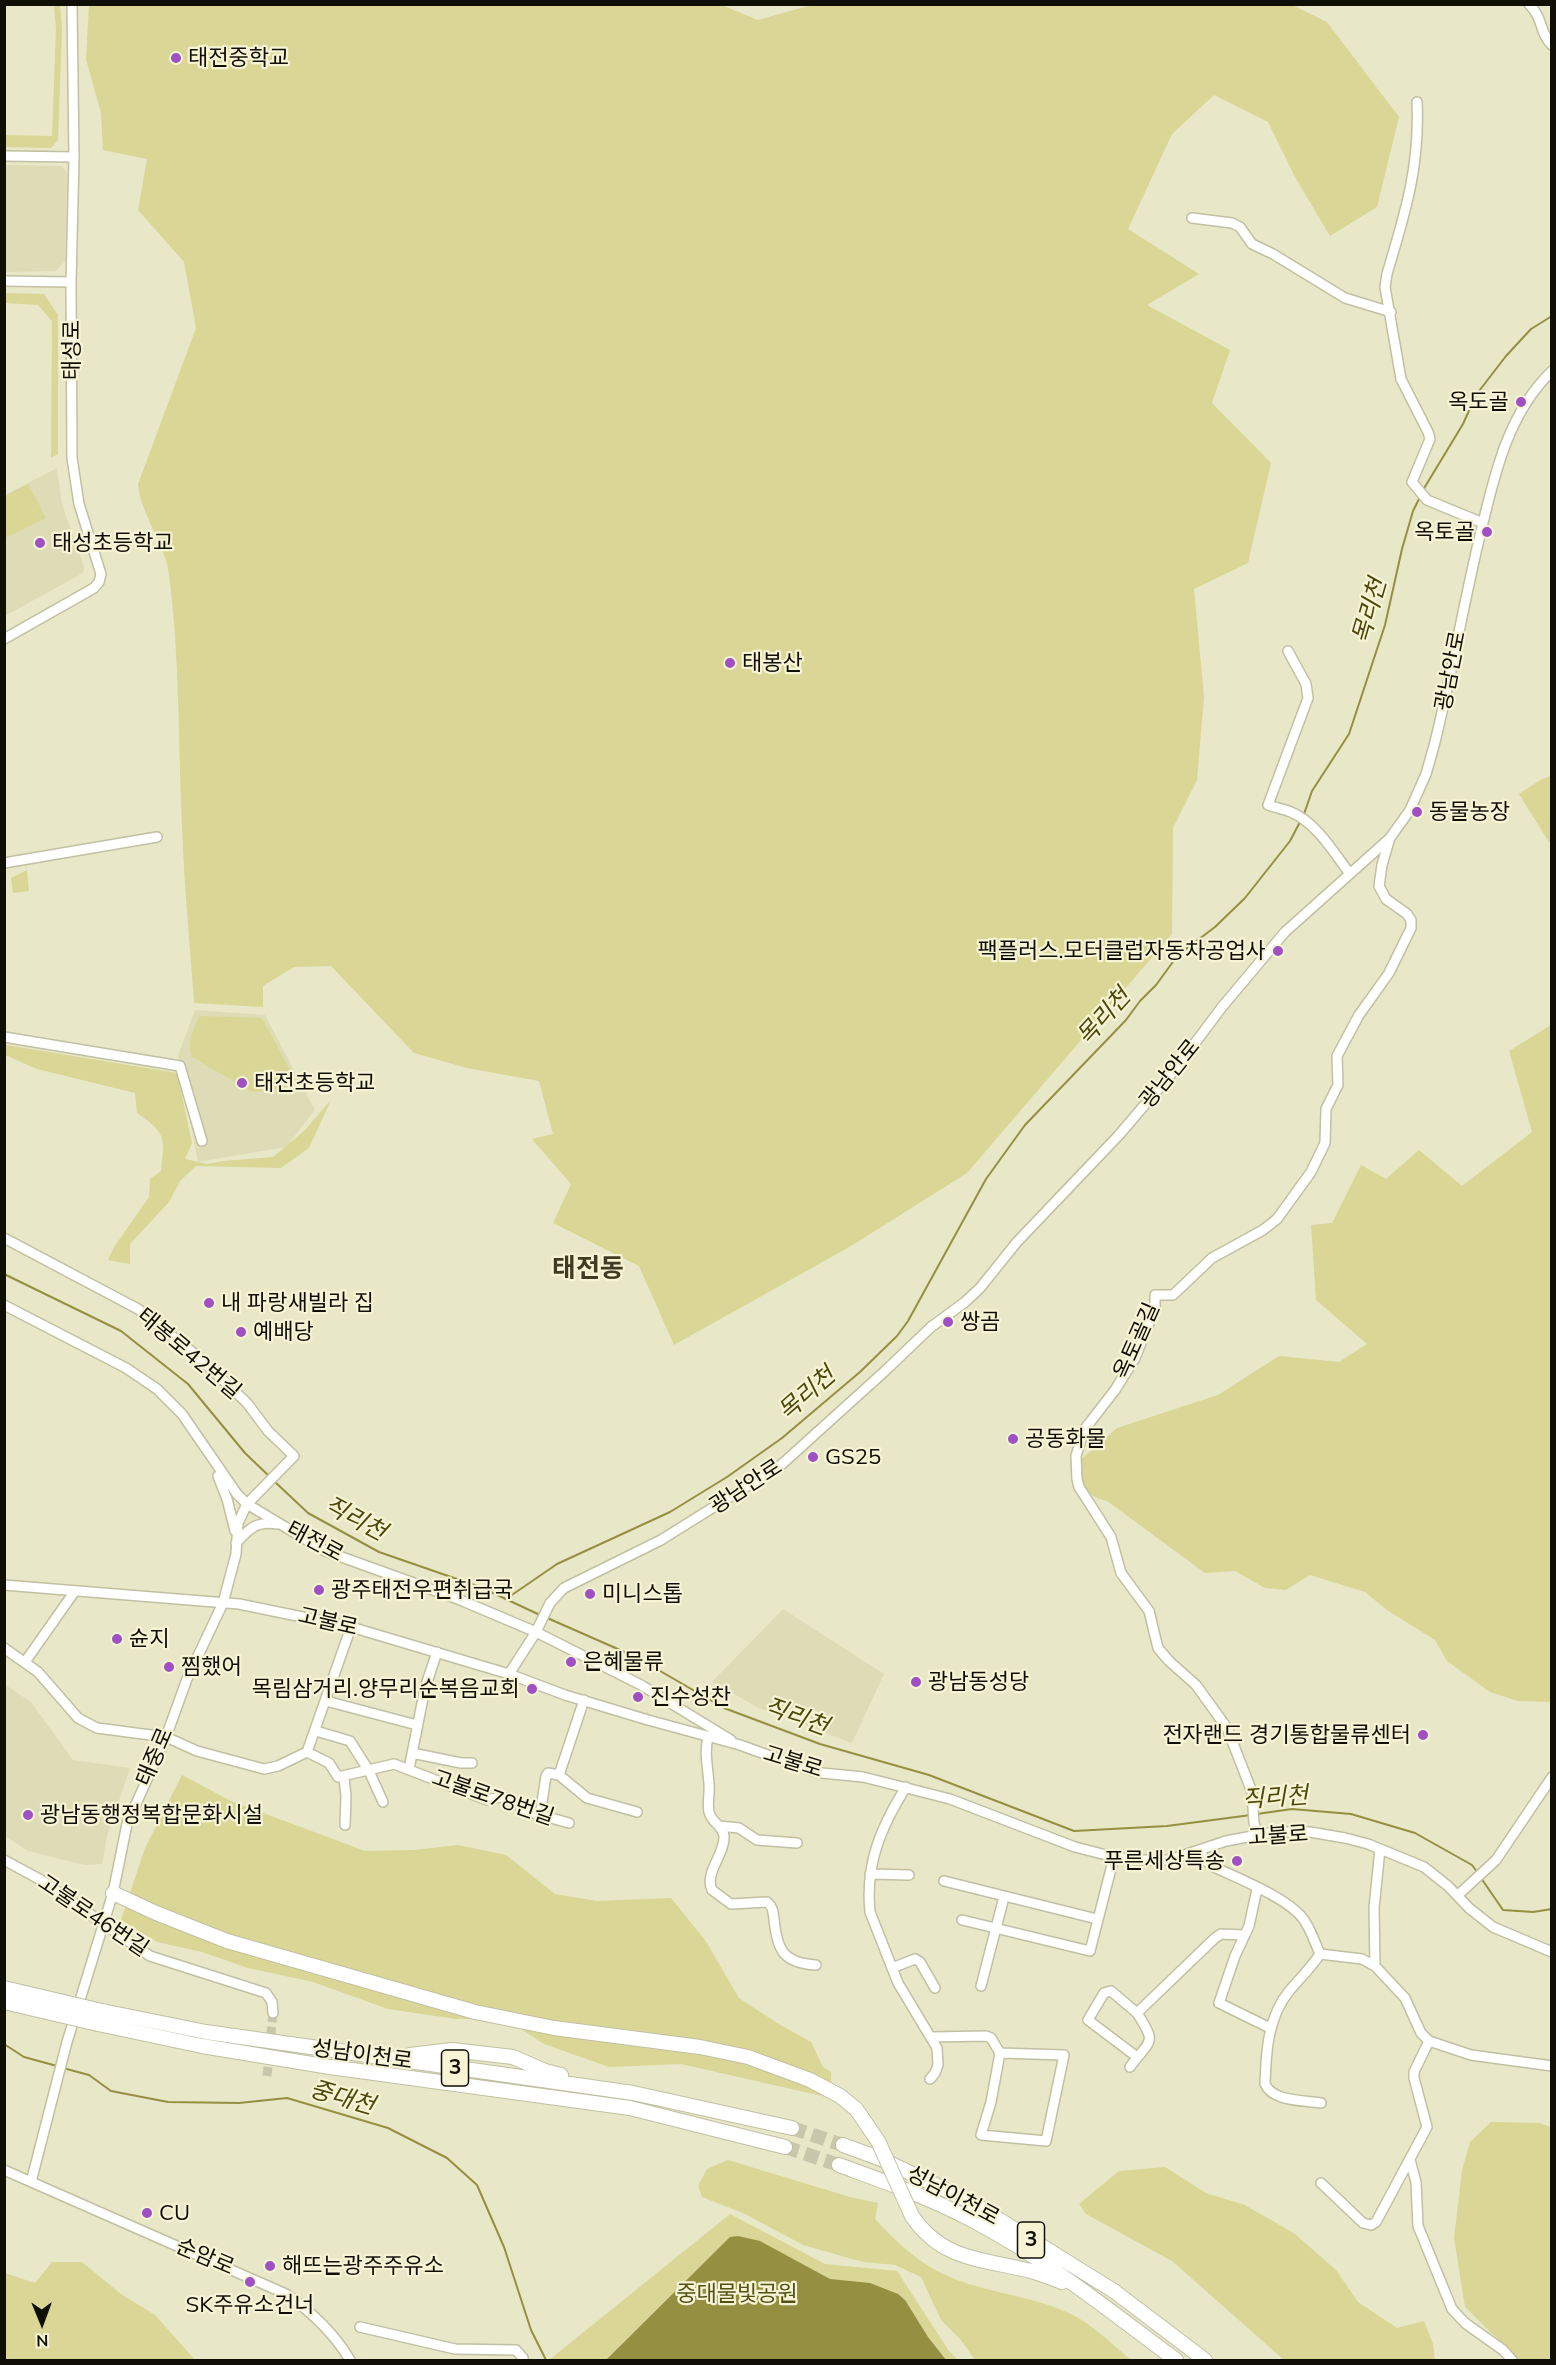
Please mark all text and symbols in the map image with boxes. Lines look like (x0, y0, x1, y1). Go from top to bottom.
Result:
place label: 태전중학교 (188, 45, 289, 71)
marker: 태전중학교 (169, 51, 183, 65)
street label: 태성로 (59, 320, 85, 380)
place label: 옥도골 (1448, 389, 1509, 415)
marker: 옥도골 (1514, 395, 1528, 409)
place label: 옥토골 (1414, 519, 1475, 545)
marker: 옥토골 (1480, 525, 1494, 539)
place label: 태성초등학교 (52, 530, 173, 556)
marker: 태성초등학교 (33, 536, 47, 550)
water label: 목리천 (1347, 575, 1393, 647)
street label: 광남안로 (1430, 629, 1472, 713)
place label: 태봉산 (742, 650, 803, 676)
marker: 태봉산 (723, 656, 737, 670)
place label: 동물농장 (1429, 799, 1510, 825)
marker: 동물농장 (1410, 805, 1424, 819)
place label: 팩플러스.모터클럽자동차공업사 (978, 938, 1266, 964)
marker: 팩플러스.모터클럽자동차공업사 (1271, 944, 1285, 958)
water label: 목리천 (1071, 983, 1137, 1051)
street label: 광남안로 (1134, 1034, 1206, 1114)
place label: 태전초등학교 (254, 1070, 375, 1096)
marker: 태전초등학교 (235, 1076, 249, 1090)
district label: 태전동 (552, 1253, 624, 1285)
place label: 내 파랑새빌라 집 (221, 1290, 374, 1316)
marker: 내 파랑새빌라 집 (202, 1296, 216, 1310)
street label: 옥토골길 (1108, 1299, 1166, 1383)
street label: 태봉로42번길 (132, 1303, 246, 1405)
place label: 쌍곰 (960, 1309, 1000, 1335)
marker: 쌍곰 (941, 1315, 955, 1329)
place label: 예배당 (253, 1319, 314, 1345)
marker: 예배당 (234, 1325, 248, 1339)
water label: 목리천 (773, 1361, 841, 1427)
place label: 공동화물 (1025, 1426, 1106, 1452)
marker: 공동화물 (1006, 1432, 1020, 1446)
place label: GS25 (825, 1444, 881, 1470)
marker: GS25 (806, 1450, 820, 1464)
street label: 광남안로 (705, 1454, 787, 1520)
water label: 직리천 (319, 1491, 391, 1547)
street label: 태전로 (282, 1516, 348, 1568)
place label: 광주태전우편취급국 (331, 1577, 513, 1603)
place label: 미니스톱 (602, 1581, 683, 1607)
marker: 광주태전우편취급국 (312, 1583, 326, 1597)
marker: 미니스톱 (583, 1587, 597, 1601)
street label: 고불로 (295, 1602, 361, 1642)
place label: 슌지 (129, 1626, 169, 1652)
marker: 슌지 (110, 1632, 124, 1646)
place label: 은혜물류 (583, 1649, 664, 1675)
place label: 찜했어 (181, 1654, 242, 1680)
marker: 은혜물류 (564, 1655, 578, 1669)
marker: 찜했어 (162, 1660, 176, 1674)
place label: 광남동성당 (928, 1669, 1029, 1695)
marker: 광남동성당 (909, 1675, 923, 1689)
place label: 목림삼거리.양무리순복음교회 (252, 1676, 520, 1702)
marker: 목림삼거리.양무리순복음교회 (525, 1682, 539, 1696)
place label: 진수성찬 (650, 1684, 731, 1710)
marker: 진수성찬 (631, 1690, 645, 1704)
water label: 직리천 (760, 1692, 832, 1742)
place label: 전자랜드 경기통합물류센터 (1162, 1722, 1411, 1748)
street label: 태중로 (131, 1724, 179, 1790)
marker: 전자랜드 경기통합물류센터 (1416, 1728, 1430, 1742)
street label: 고불로 (760, 1741, 826, 1783)
street label: 고불로78번길 (428, 1765, 558, 1831)
water label: 직리천 (1241, 1781, 1309, 1815)
place label: 광남동행정복합문화시설 (40, 1802, 263, 1828)
marker: 광남동행정복합문화시설 (21, 1808, 35, 1822)
street label: 고불로 (1247, 1821, 1309, 1851)
place label: 푸른세상특송 (1104, 1848, 1225, 1874)
marker: 푸른세상특송 (1230, 1854, 1244, 1868)
street label: 고불로46번길 (33, 1869, 153, 1963)
street label: 성남이천로 (310, 2035, 414, 2075)
road number: 3 (442, 2050, 468, 2086)
water label: 중대천 (306, 2075, 378, 2121)
street label: 성남이천로 (902, 2161, 1004, 2231)
place label: CU (159, 2200, 190, 2226)
marker: CU (140, 2206, 154, 2220)
road number: 3 (1018, 2222, 1044, 2258)
street label: 순암로 (172, 2233, 238, 2281)
place label: 해뜨는광주주유소 (282, 2253, 444, 2279)
marker: 해뜨는광주주유소 (263, 2259, 277, 2273)
marker: SK주유소건너 (243, 2275, 257, 2289)
park label: 중대물빛공원 (676, 2281, 798, 2307)
place label: SK주유소건너 (186, 2292, 314, 2318)
north arrow (12, 2293, 72, 2353)
text: N (36, 2331, 49, 2351)

